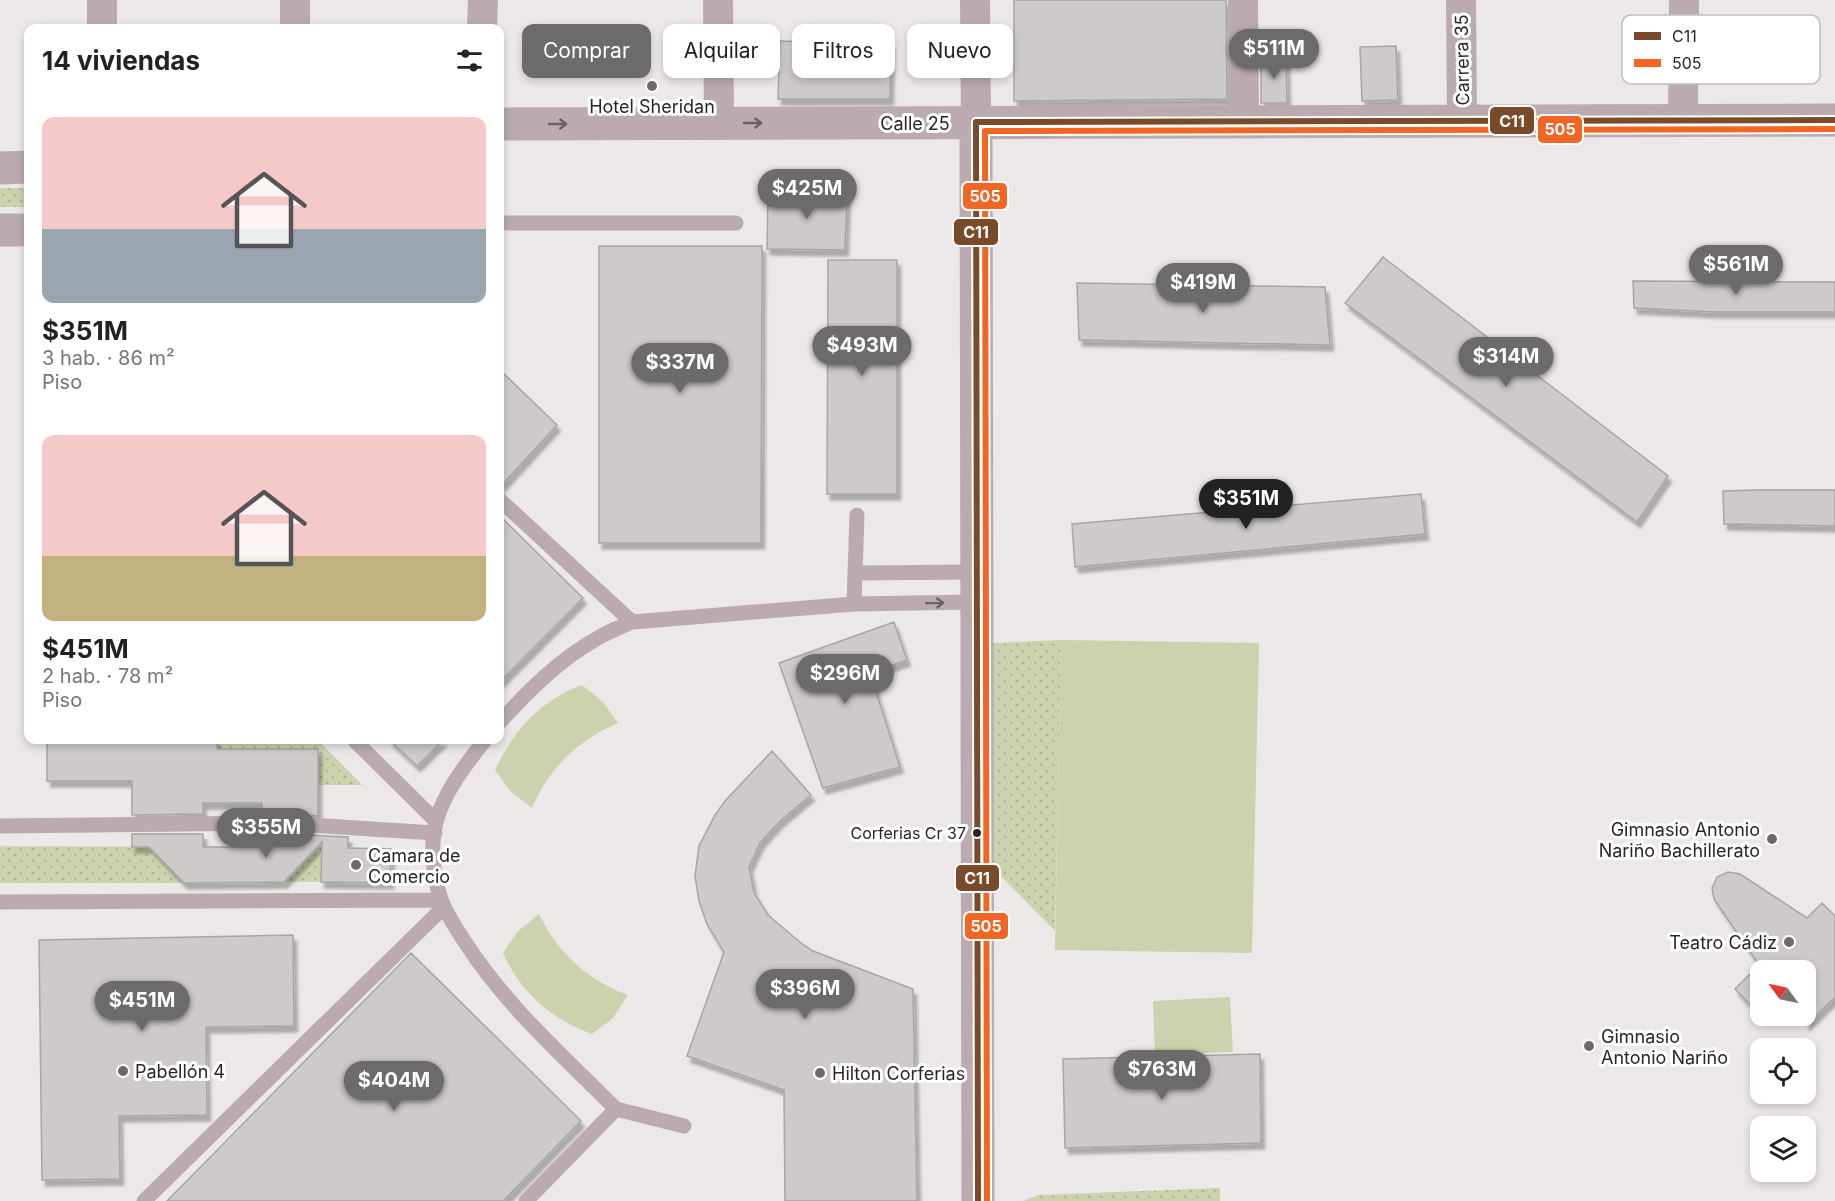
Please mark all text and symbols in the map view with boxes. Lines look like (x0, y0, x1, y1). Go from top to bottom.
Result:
street label: Carrera 35 (1451, 14, 1473, 106)
legend (1622, 15, 1820, 84)
chip: Comprar (522, 24, 651, 78)
chip: Alquilar (663, 24, 780, 78)
chip: Filtros (792, 24, 895, 78)
chip: Nuevo (907, 24, 1013, 78)
text: C11 (1672, 26, 1697, 46)
pin: $511M (1232, 29, 1316, 80)
text: $511M (1243, 36, 1305, 60)
icon: filters (453, 44, 486, 77)
text: 14 viviendas (42, 45, 200, 76)
text: 505 (1672, 53, 1702, 73)
marker: Hotel Sheridan (645, 79, 659, 93)
place label: Hotel Sheridan (589, 96, 715, 117)
line badge: C11 (1489, 106, 1535, 135)
text: C11 (1499, 111, 1525, 131)
street label: Calle 25 (880, 113, 950, 134)
line badge: 505 (1537, 115, 1583, 144)
one-way arrow (742, 117, 762, 129)
one-way arrow (547, 118, 567, 130)
text: 505 (1544, 119, 1576, 139)
icon: home (210, 156, 318, 264)
pin: $425M (765, 169, 849, 220)
text: $425M (772, 176, 842, 200)
line badge: 505 (962, 182, 1008, 210)
text: 505 (969, 186, 1001, 206)
line badge: C11 (953, 218, 999, 246)
text: C11 (963, 222, 989, 242)
pin: $561M (1694, 245, 1778, 296)
text: $561M (1703, 252, 1769, 276)
pin: $419M (1161, 263, 1245, 314)
text: $419M (1170, 270, 1236, 294)
text: $351M (42, 315, 128, 346)
pin: $493M (820, 326, 904, 377)
text: $493M (826, 333, 898, 357)
pin: $314M (1464, 337, 1548, 388)
pin: $337M (638, 343, 722, 394)
text: $314M (1473, 344, 1539, 368)
text: 3 hab. · 86 m² (42, 346, 175, 370)
text: $337M (645, 350, 715, 374)
text: Piso (42, 370, 82, 394)
icon: home (210, 474, 318, 582)
pin: $351M (1204, 479, 1288, 530)
text: $351M (1213, 486, 1279, 510)
one-way arrow (924, 597, 944, 608)
text: $451M (42, 633, 129, 664)
pin: $296M (803, 654, 887, 705)
text: $296M (810, 661, 880, 685)
text: 2 hab. · 78 m² (42, 664, 173, 688)
text: Piso (42, 688, 82, 712)
pin: $355M (224, 808, 308, 859)
text: $355M (231, 815, 301, 839)
place label: Gimnasio Antonio Nariño Bachillerato (1599, 819, 1760, 861)
place label: Corferias Cr 37 (850, 823, 966, 843)
marker: Corferias Cr 37 (971, 827, 983, 839)
marker: Gimnasio Antonio Nariño Bachillerato (1765, 832, 1779, 846)
place label: Camara de Comercio (368, 845, 461, 887)
marker: Camara de Comercio (349, 858, 363, 872)
line badge: C11 (955, 864, 1000, 892)
text: C11 (964, 868, 990, 888)
line badge: 505 (964, 912, 1009, 940)
text: 505 (970, 916, 1002, 936)
place label: Teatro Cádiz (1669, 932, 1777, 953)
marker: Teatro Cádiz (1782, 935, 1796, 949)
north arrow (1750, 960, 1816, 1026)
map controls (1750, 960, 1816, 1182)
pin: $396M (763, 969, 847, 1020)
text: $396M (770, 976, 840, 1000)
pin: $451M (100, 981, 184, 1032)
text: $451M (109, 988, 175, 1012)
place label: Gimnasio Antonio Nariño (1601, 1026, 1728, 1068)
button: locate (1750, 1038, 1816, 1104)
marker: Gimnasio Antonio Nariño (1582, 1039, 1596, 1053)
pin: $763M (1120, 1050, 1204, 1101)
text: $763M (1128, 1057, 1196, 1081)
place label: Pabellón 4 (135, 1061, 225, 1082)
pin: $404M (352, 1061, 436, 1112)
place label: Hilton Corferias (832, 1063, 965, 1084)
marker: Pabellón 4 (116, 1064, 130, 1078)
marker: Hilton Corferias (813, 1066, 827, 1080)
text: $404M (358, 1068, 430, 1092)
button: layers (1750, 1116, 1816, 1182)

